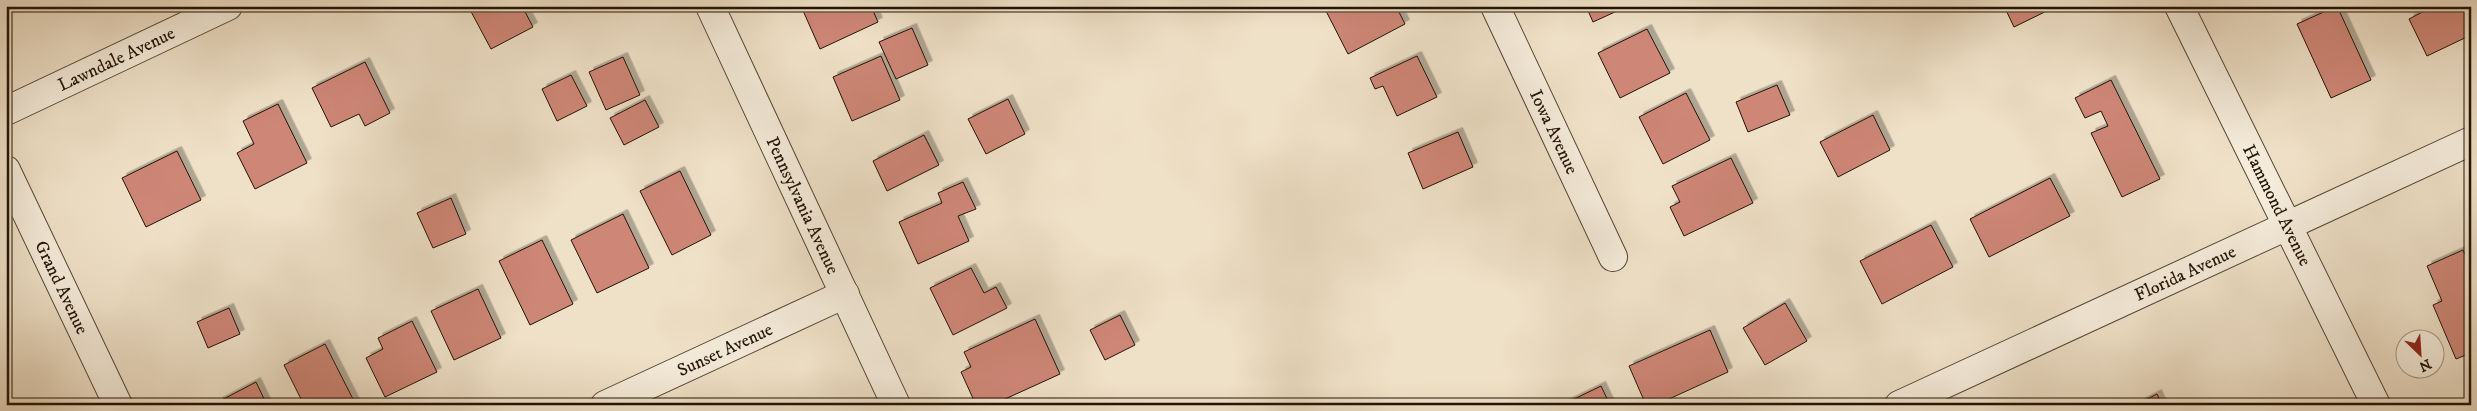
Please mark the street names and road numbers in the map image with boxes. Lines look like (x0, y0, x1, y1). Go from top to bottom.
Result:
street label: Lawndale Avenue (55, 23, 179, 97)
street label: Iowa Avenue (1524, 86, 1583, 178)
street label: Pennsylvania Avenue (761, 134, 844, 278)
street label: Hammond Avenue (2237, 141, 2316, 270)
street label: Grand Avenue (29, 237, 93, 338)
street label: Florida Avenue (2131, 241, 2239, 307)
street label: Sunset Avenue (674, 319, 776, 382)

